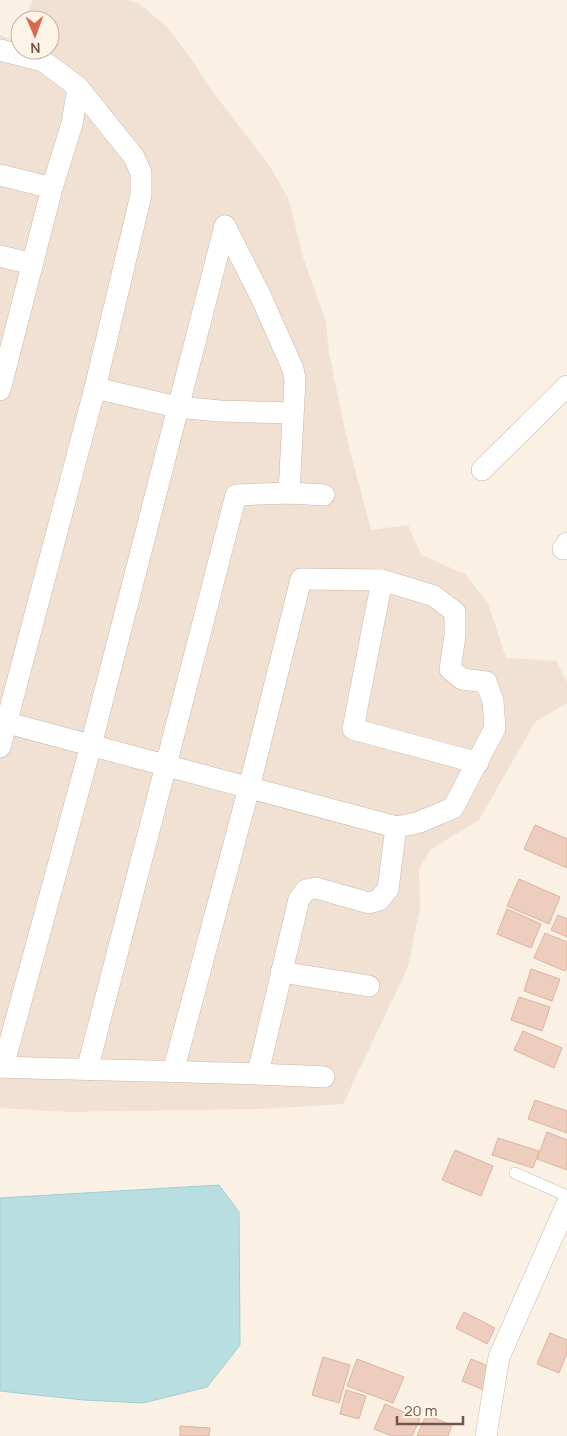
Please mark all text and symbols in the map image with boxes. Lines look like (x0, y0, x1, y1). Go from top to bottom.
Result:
north arrow (10, 10, 60, 60)
text: N (30, 39, 41, 58)
scale bar (397, 1394, 463, 1426)
text: 20 m (404, 1400, 437, 1421)

